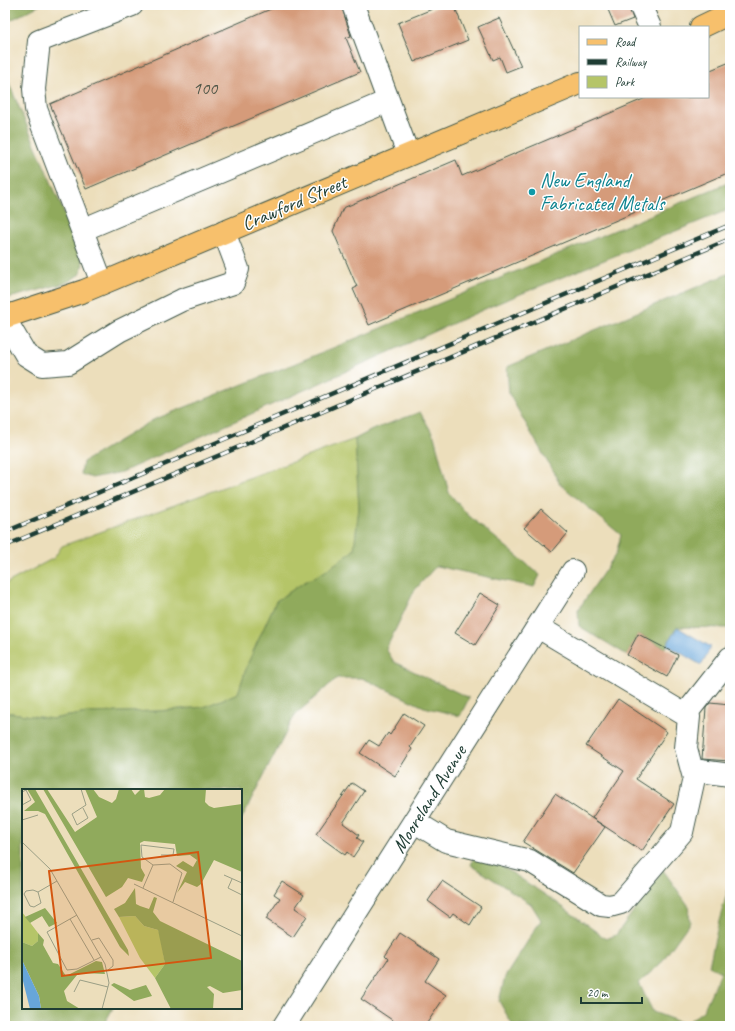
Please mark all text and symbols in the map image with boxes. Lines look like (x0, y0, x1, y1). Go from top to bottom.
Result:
legend (579, 26, 709, 98)
text: Road (615, 34, 637, 50)
text: Railway (615, 54, 647, 70)
text: Park (615, 74, 636, 90)
house number: 100 (193, 77, 219, 99)
place label: New England Fabricated Metals (540, 168, 666, 216)
street label: Crawford Street (238, 169, 352, 236)
marker: New England Fabricated Metals (527, 187, 537, 197)
street label: Mooreland Avenue (386, 739, 473, 857)
inset map (22, 789, 242, 1009)
scale bar (581, 979, 642, 1005)
text: 20 m (587, 985, 609, 1001)

